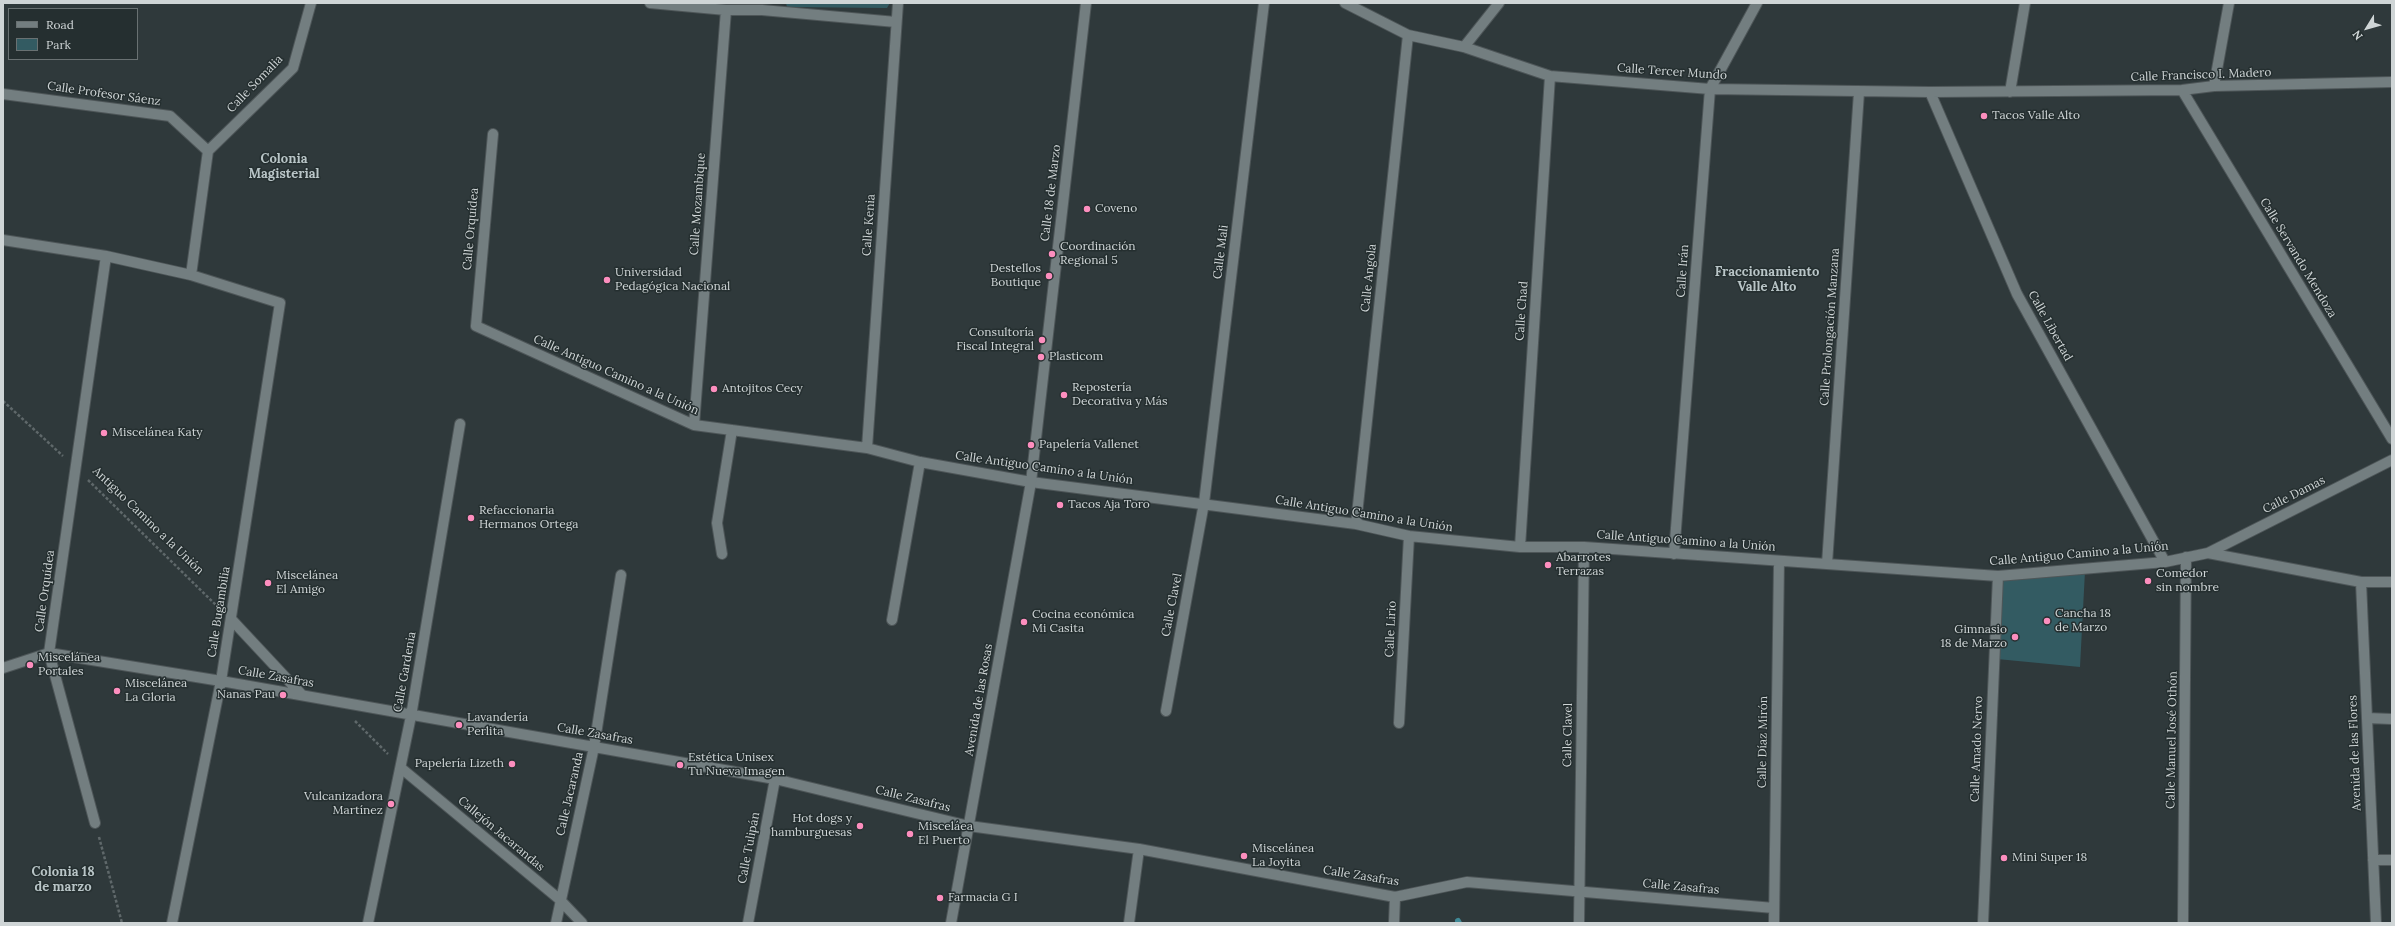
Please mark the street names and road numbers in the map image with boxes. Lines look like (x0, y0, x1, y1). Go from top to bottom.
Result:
street label: Calle Somalia (224, 52, 286, 116)
street label: Calle Tercer Mundo (1616, 61, 1728, 83)
street label: Calle Francisco I. Madero (2130, 65, 2272, 85)
street label: Calle Profesor Sáenz (46, 79, 162, 109)
street label: Calle 18 de Marzo (1038, 144, 1064, 242)
street label: Calle Mozambique (687, 152, 709, 256)
street label: Calle Orquídea (460, 187, 482, 271)
street label: Calle Kenia (860, 194, 878, 256)
street label: Calle Servando Mendoza (2256, 195, 2340, 321)
street label: Calle Mali (1211, 224, 1231, 280)
street label: Calle Angola (1358, 243, 1380, 313)
street label: Calle Irán (1674, 244, 1692, 298)
street label: Calle Prolongación Manzana (1817, 248, 1843, 406)
street label: Calle Chad (1513, 281, 1531, 341)
street label: Calle Libertad (2025, 288, 2075, 364)
street label: Calle Antiguo Camino a la Unión (531, 332, 701, 418)
street label: Calle Antiguo Camino a la Unión (954, 448, 1134, 488)
street label: Antiguo Camino a la Unión (89, 464, 207, 578)
street label: Calle Damas (2260, 473, 2328, 517)
street label: Calle Antiguo Camino a la Unión (1274, 493, 1454, 535)
street label: Calle Antiguo Camino a la Unión (1596, 528, 1776, 554)
street label: Calle Antiguo Camino a la Unión (1989, 539, 2169, 569)
street label: Calle Orquídea (32, 549, 58, 633)
street label: Calle Bugambilia (205, 565, 233, 659)
street label: Calle Clavel (1159, 572, 1185, 638)
street label: Calle Lirio (1382, 600, 1400, 658)
street label: Calle Gardenia (391, 631, 419, 713)
street label: Avenida de las Rosas (962, 643, 996, 757)
street label: Calle Zasafras (237, 663, 315, 691)
street label: Calle Manuel José Othón (2164, 671, 2180, 809)
street label: Avenida de las Flores (2346, 695, 2364, 811)
street label: Calle Díaz Mirón (1755, 696, 1771, 788)
street label: Calle Amado Nervo (1968, 696, 1986, 802)
street label: Calle Clavel (1560, 703, 1576, 767)
street label: Calle Zasafras (556, 720, 634, 748)
street label: Calle Jacaranda (553, 751, 587, 837)
street label: Calle Zasafras (874, 783, 952, 815)
street label: Callejón Jacarandas (455, 794, 547, 874)
street label: Calle Tulipán (735, 811, 763, 885)
street label: Calle Zasafras (1322, 863, 1400, 889)
street label: Calle Zasafras (1642, 876, 1720, 898)

